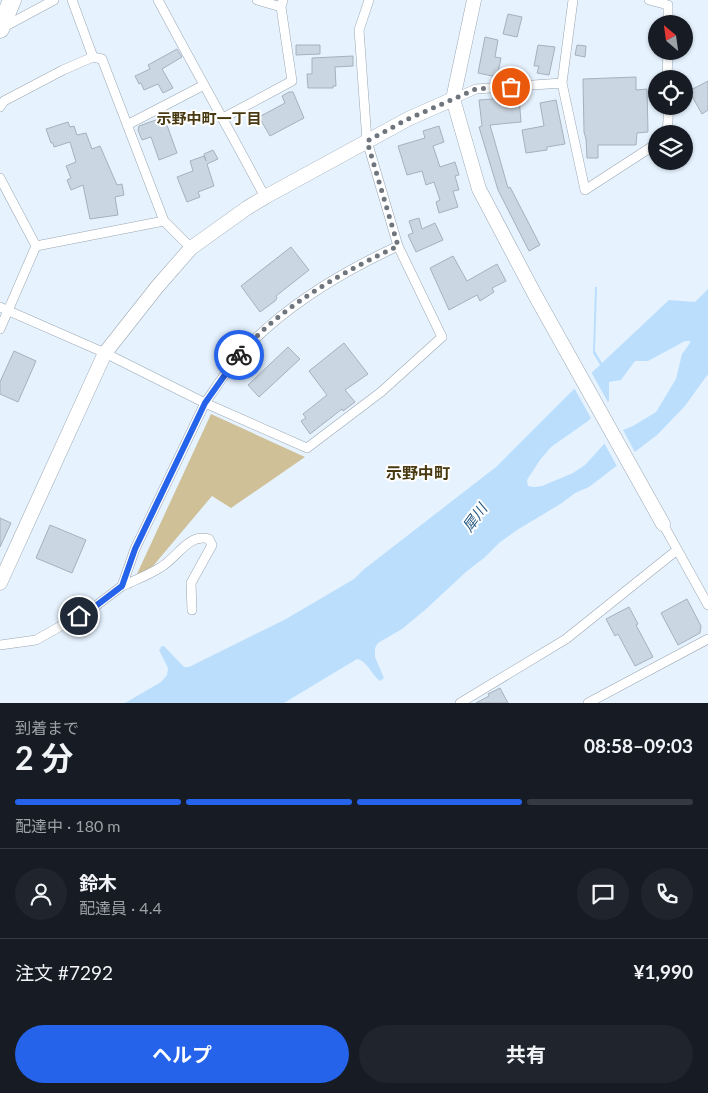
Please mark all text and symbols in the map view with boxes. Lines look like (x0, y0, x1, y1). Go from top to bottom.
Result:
north arrow (648, 15, 692, 60)
map controls (648, 15, 693, 170)
pin (490, 66, 532, 108)
button: locate (648, 70, 693, 115)
icon: bag (497, 73, 525, 101)
district label: 示野中町一丁目 (156, 109, 262, 127)
button: layers (648, 125, 693, 170)
courier (214, 330, 264, 380)
icon: bike (225, 341, 253, 369)
district label: 示野中町 (386, 463, 450, 482)
water label: 犀川 (458, 498, 491, 535)
pin (58, 595, 100, 637)
icon: home (65, 602, 93, 630)
text: 到着まで (15, 718, 79, 737)
text: 08:58–09:03 (584, 734, 693, 757)
text: 2 分 (15, 738, 73, 777)
text: 配達中 · 180 m (15, 816, 120, 835)
button: person (15, 868, 67, 920)
button: chat (577, 868, 629, 920)
button: phone (641, 868, 693, 920)
text: 鈴木 (79, 871, 117, 894)
text: 配達員 · 4.4 (79, 898, 162, 917)
text: ¥1,990 (633, 960, 693, 983)
text: 注文 #7292 (15, 961, 113, 984)
button: ヘルプ (15, 1025, 349, 1083)
button: 共有 (359, 1025, 693, 1083)

